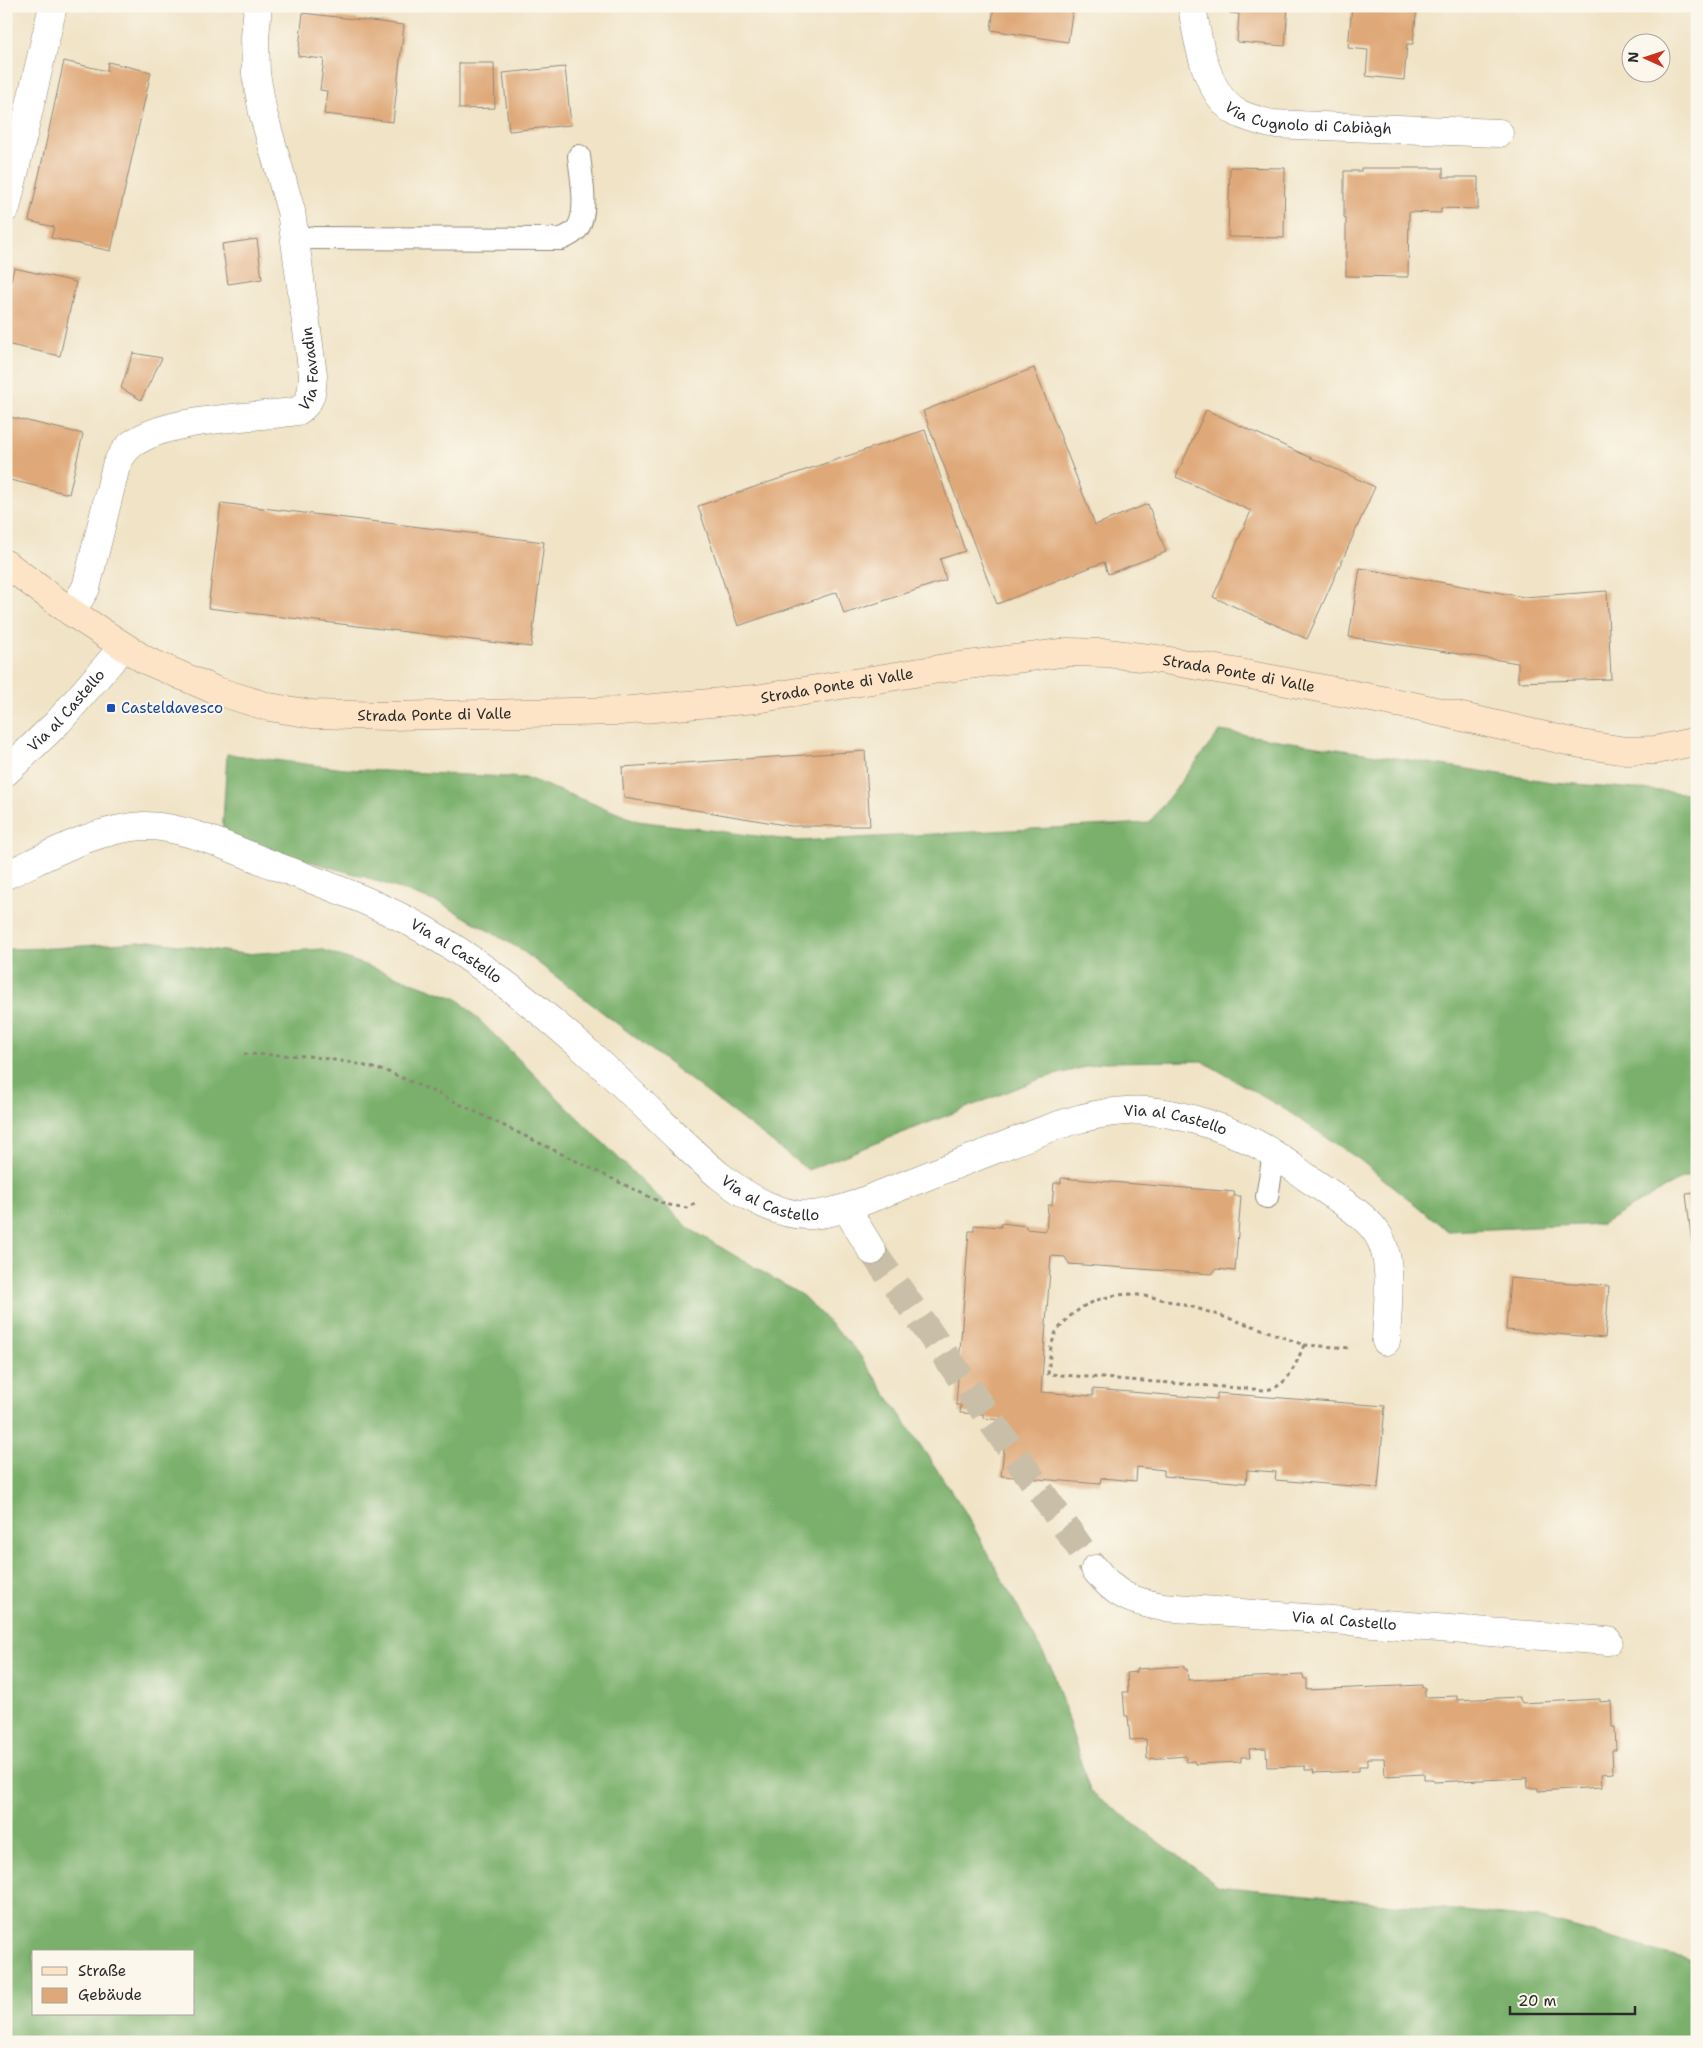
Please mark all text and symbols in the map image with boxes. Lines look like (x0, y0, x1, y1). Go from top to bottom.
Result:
north arrow (1620, 32, 1670, 82)
text: N (1624, 51, 1642, 63)
street label: Via Cugnolo di Cabiàgh (1220, 97, 1392, 139)
street label: Via Favadìn (294, 326, 323, 415)
street label: Strada Ponte di Valle (1161, 650, 1317, 697)
street label: Strada Ponte di Valle (759, 663, 915, 708)
street label: Via al Castello (23, 665, 109, 756)
place label: Casteldavesco (121, 698, 223, 718)
marker: Casteldavesco (105, 702, 117, 714)
street label: Strada Ponte di Valle (357, 703, 512, 726)
street label: Via al Castello (407, 914, 506, 988)
street label: Via al Castello (1123, 1100, 1230, 1140)
street label: Via al Castello (717, 1170, 820, 1225)
street label: Via al Castello (1291, 1607, 1397, 1635)
legend (32, 1950, 195, 2016)
text: Straße (78, 1961, 126, 1981)
scale bar (1510, 1983, 1636, 2015)
text: Gebäude (78, 1985, 142, 2005)
text: 20 m (1518, 1991, 1557, 2011)

